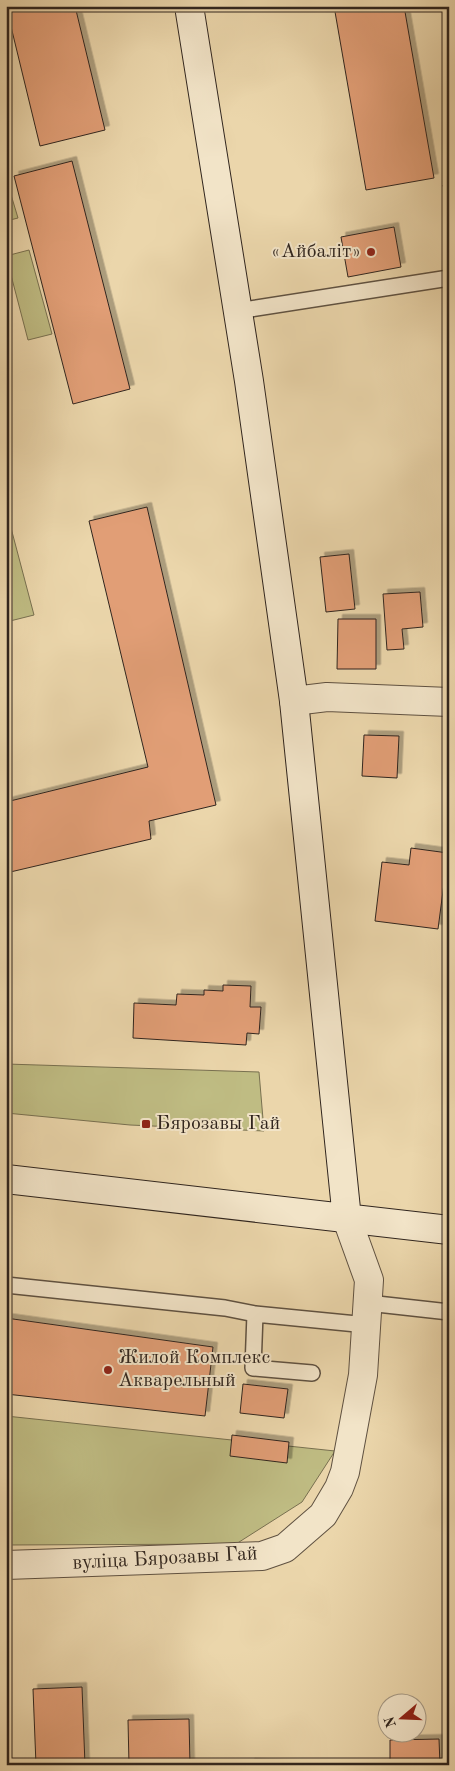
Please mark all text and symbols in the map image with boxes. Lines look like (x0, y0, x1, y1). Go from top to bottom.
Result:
place label: «Айбаліт» (271, 242, 361, 262)
marker: «Айбаліт» (365, 246, 377, 258)
place label: Бярозавы Гай (156, 1114, 280, 1134)
marker: Бярозавы Гай (140, 1118, 152, 1130)
place label: Жилой Комплекс Акварельный (118, 1348, 271, 1391)
marker: Жилой Комплекс Акварельный (102, 1364, 114, 1376)
street label: вуліца Бярозавы Гай (72, 1544, 258, 1574)
north arrow (378, 1694, 428, 1744)
text: N (382, 1714, 399, 1729)

